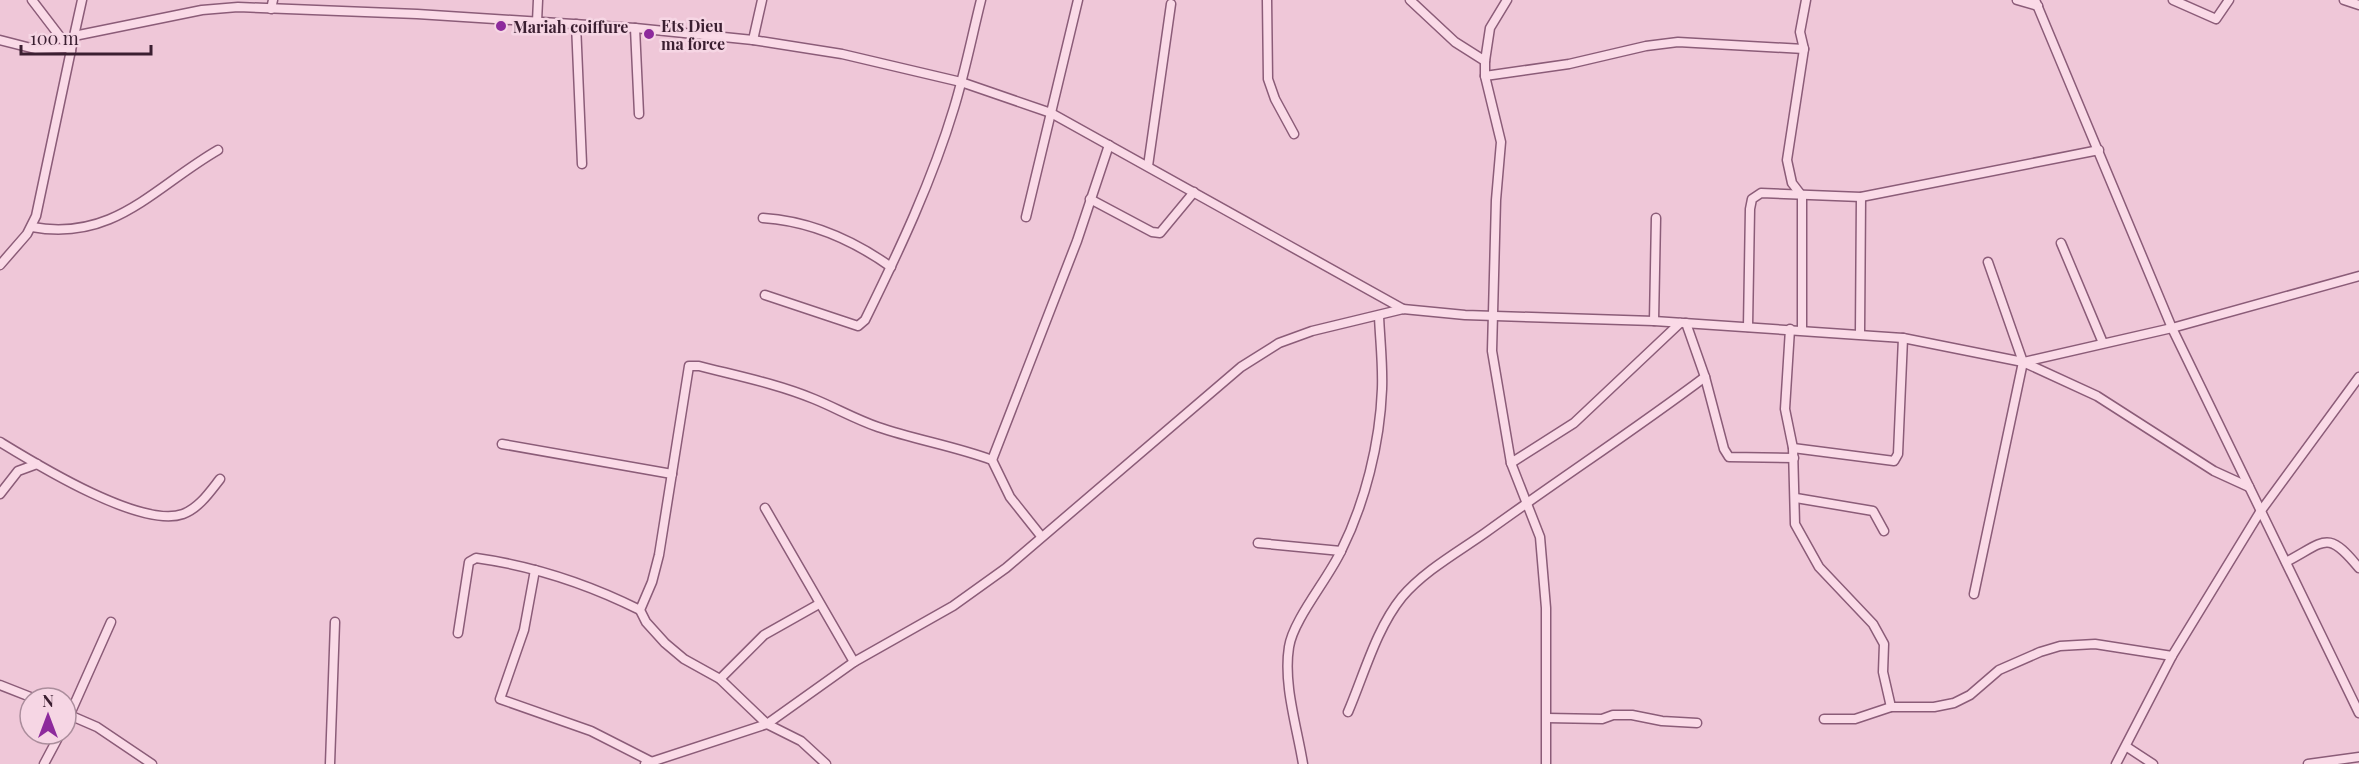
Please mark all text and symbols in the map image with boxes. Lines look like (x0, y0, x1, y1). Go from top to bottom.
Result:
place label: Ets Dieu ma force (661, 15, 725, 54)
place label: Mariah coiffure (513, 16, 628, 37)
scale bar (21, 18, 152, 56)
marker: Mariah coiffure (494, 19, 508, 33)
text: 100 m (30, 26, 79, 50)
marker: Ets Dieu ma force (642, 27, 656, 41)
north arrow (18, 686, 78, 746)
text: N (42, 690, 54, 711)

